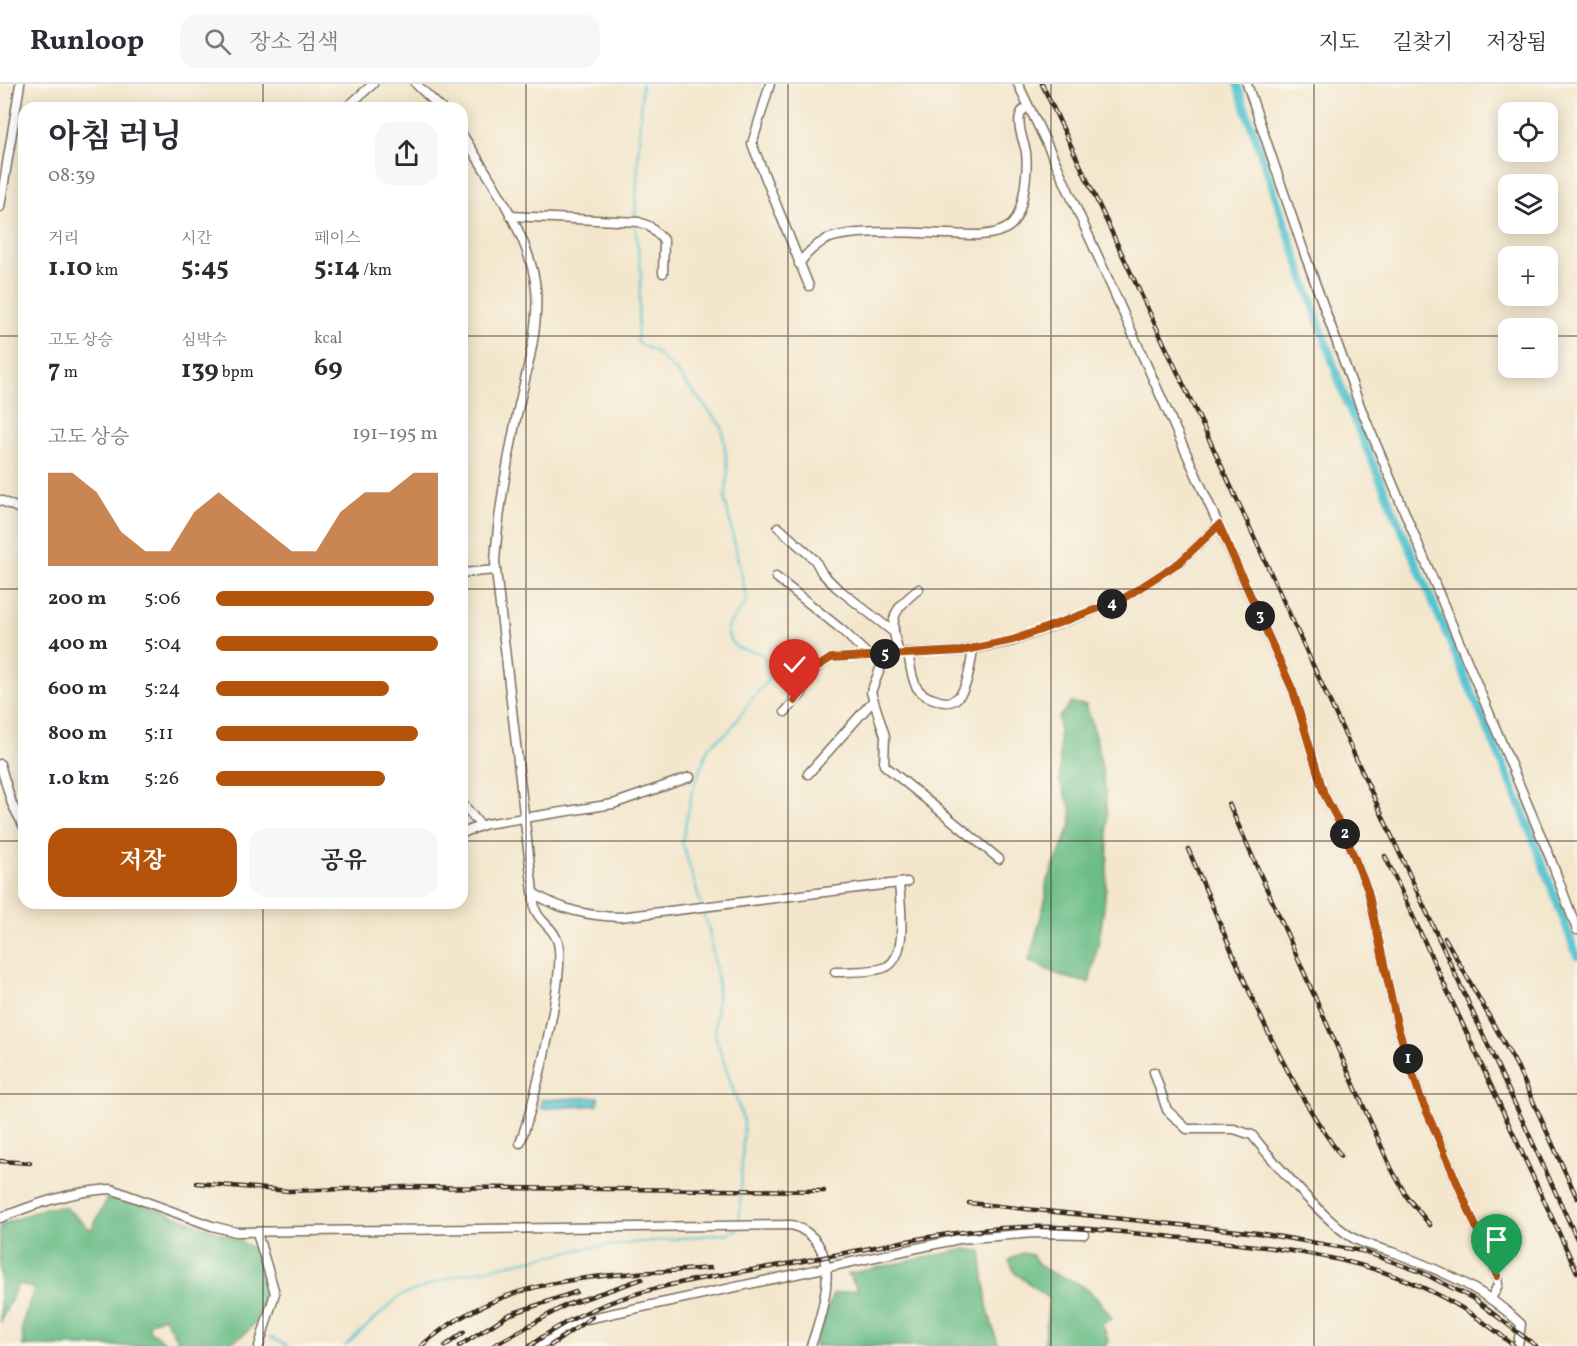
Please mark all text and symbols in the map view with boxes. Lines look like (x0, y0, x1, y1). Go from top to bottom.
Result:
search box (180, 14, 600, 68)
text: Runloop (30, 22, 144, 61)
icon: search (201, 25, 234, 58)
text: 장소 검색 (249, 28, 339, 59)
text: 지도 (1319, 29, 1359, 58)
text: 길찾기 (1392, 29, 1453, 58)
text: 저장됨 (1486, 29, 1547, 58)
map controls (1498, 102, 1558, 378)
button: locate (1498, 102, 1558, 162)
text: 아침 러닝 (48, 116, 182, 162)
button: share (375, 122, 438, 185)
text: 08:39 (48, 162, 95, 190)
button: layers (1498, 174, 1558, 234)
text: 거리 (48, 228, 79, 250)
text: 시간 (181, 228, 212, 250)
text: 페이스 (314, 228, 360, 250)
button: + (1498, 246, 1558, 306)
text: 1.10 (48, 250, 92, 286)
text: 5:45 (181, 250, 229, 286)
text: 5:14 (314, 250, 360, 286)
text: km (92, 260, 118, 282)
text: /km (360, 260, 392, 282)
button: − (1498, 318, 1558, 378)
text: kcal (314, 328, 342, 350)
text: 고도 상승 (48, 330, 113, 352)
text: 심박수 (181, 330, 227, 352)
text: 69 (314, 350, 343, 386)
text: 7 (48, 352, 60, 388)
text: 139 (181, 352, 219, 388)
text: m (60, 362, 78, 384)
text: bpm (219, 362, 254, 384)
text: 191–195 m (352, 420, 438, 448)
text: 고도 상승 (48, 424, 129, 452)
text: 200 m (48, 585, 106, 613)
text: 5:06 (144, 585, 181, 613)
pin: 4 (1097, 589, 1127, 619)
text: 4 (1107, 593, 1117, 615)
pin: 3 (1245, 601, 1275, 631)
text: 3 (1256, 605, 1264, 627)
text: 400 m (48, 630, 108, 658)
text: 5:04 (144, 630, 182, 658)
pin (769, 639, 820, 701)
pin: 5 (870, 639, 900, 669)
text: 5 (881, 643, 889, 665)
icon: check (778, 648, 811, 681)
text: 600 m (48, 675, 107, 703)
text: 5:24 (144, 675, 180, 703)
text: 800 m (48, 720, 107, 748)
text: 5:11 (144, 720, 174, 748)
text: 1.0 km (48, 765, 110, 793)
text: 5:26 (144, 765, 179, 793)
pin: 2 (1330, 819, 1360, 849)
text: 2 (1341, 823, 1349, 845)
button: 저장 (48, 828, 237, 897)
button: 공유 (249, 828, 438, 897)
pin: 1 (1393, 1044, 1423, 1074)
text: 1 (1405, 1048, 1411, 1070)
pin (1471, 1214, 1522, 1276)
icon: arrive (1480, 1223, 1513, 1256)

